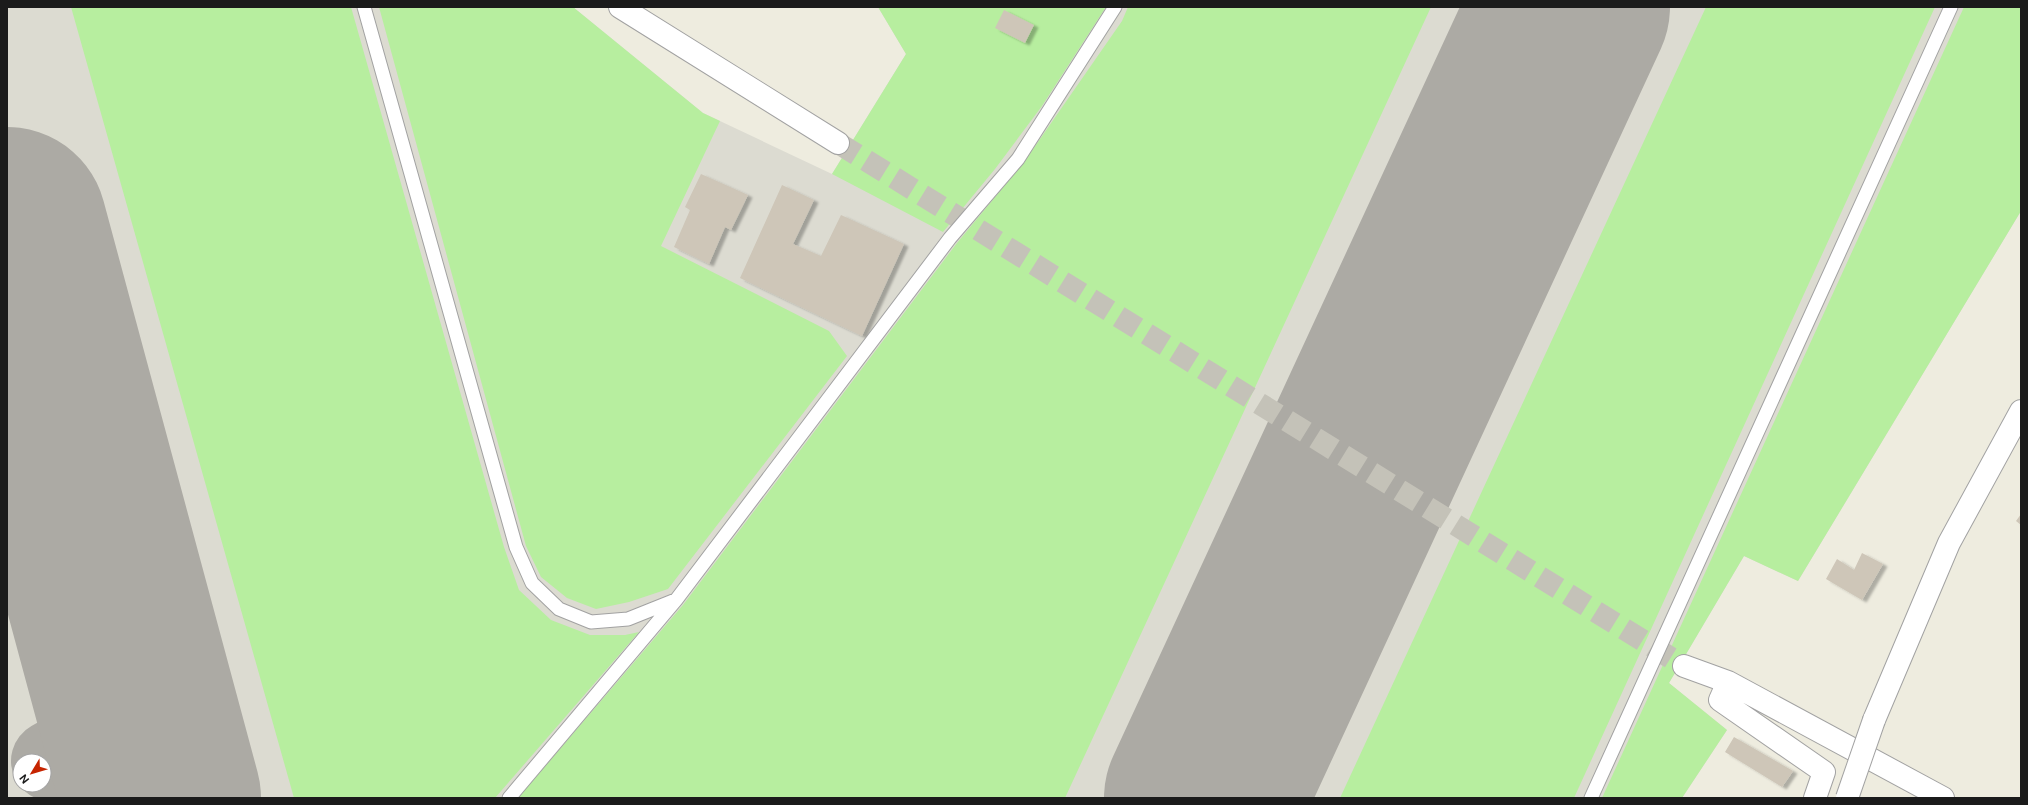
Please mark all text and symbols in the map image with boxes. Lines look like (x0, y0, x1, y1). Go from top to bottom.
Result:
north arrow (12, 753, 52, 793)
text: N (16, 772, 32, 787)

